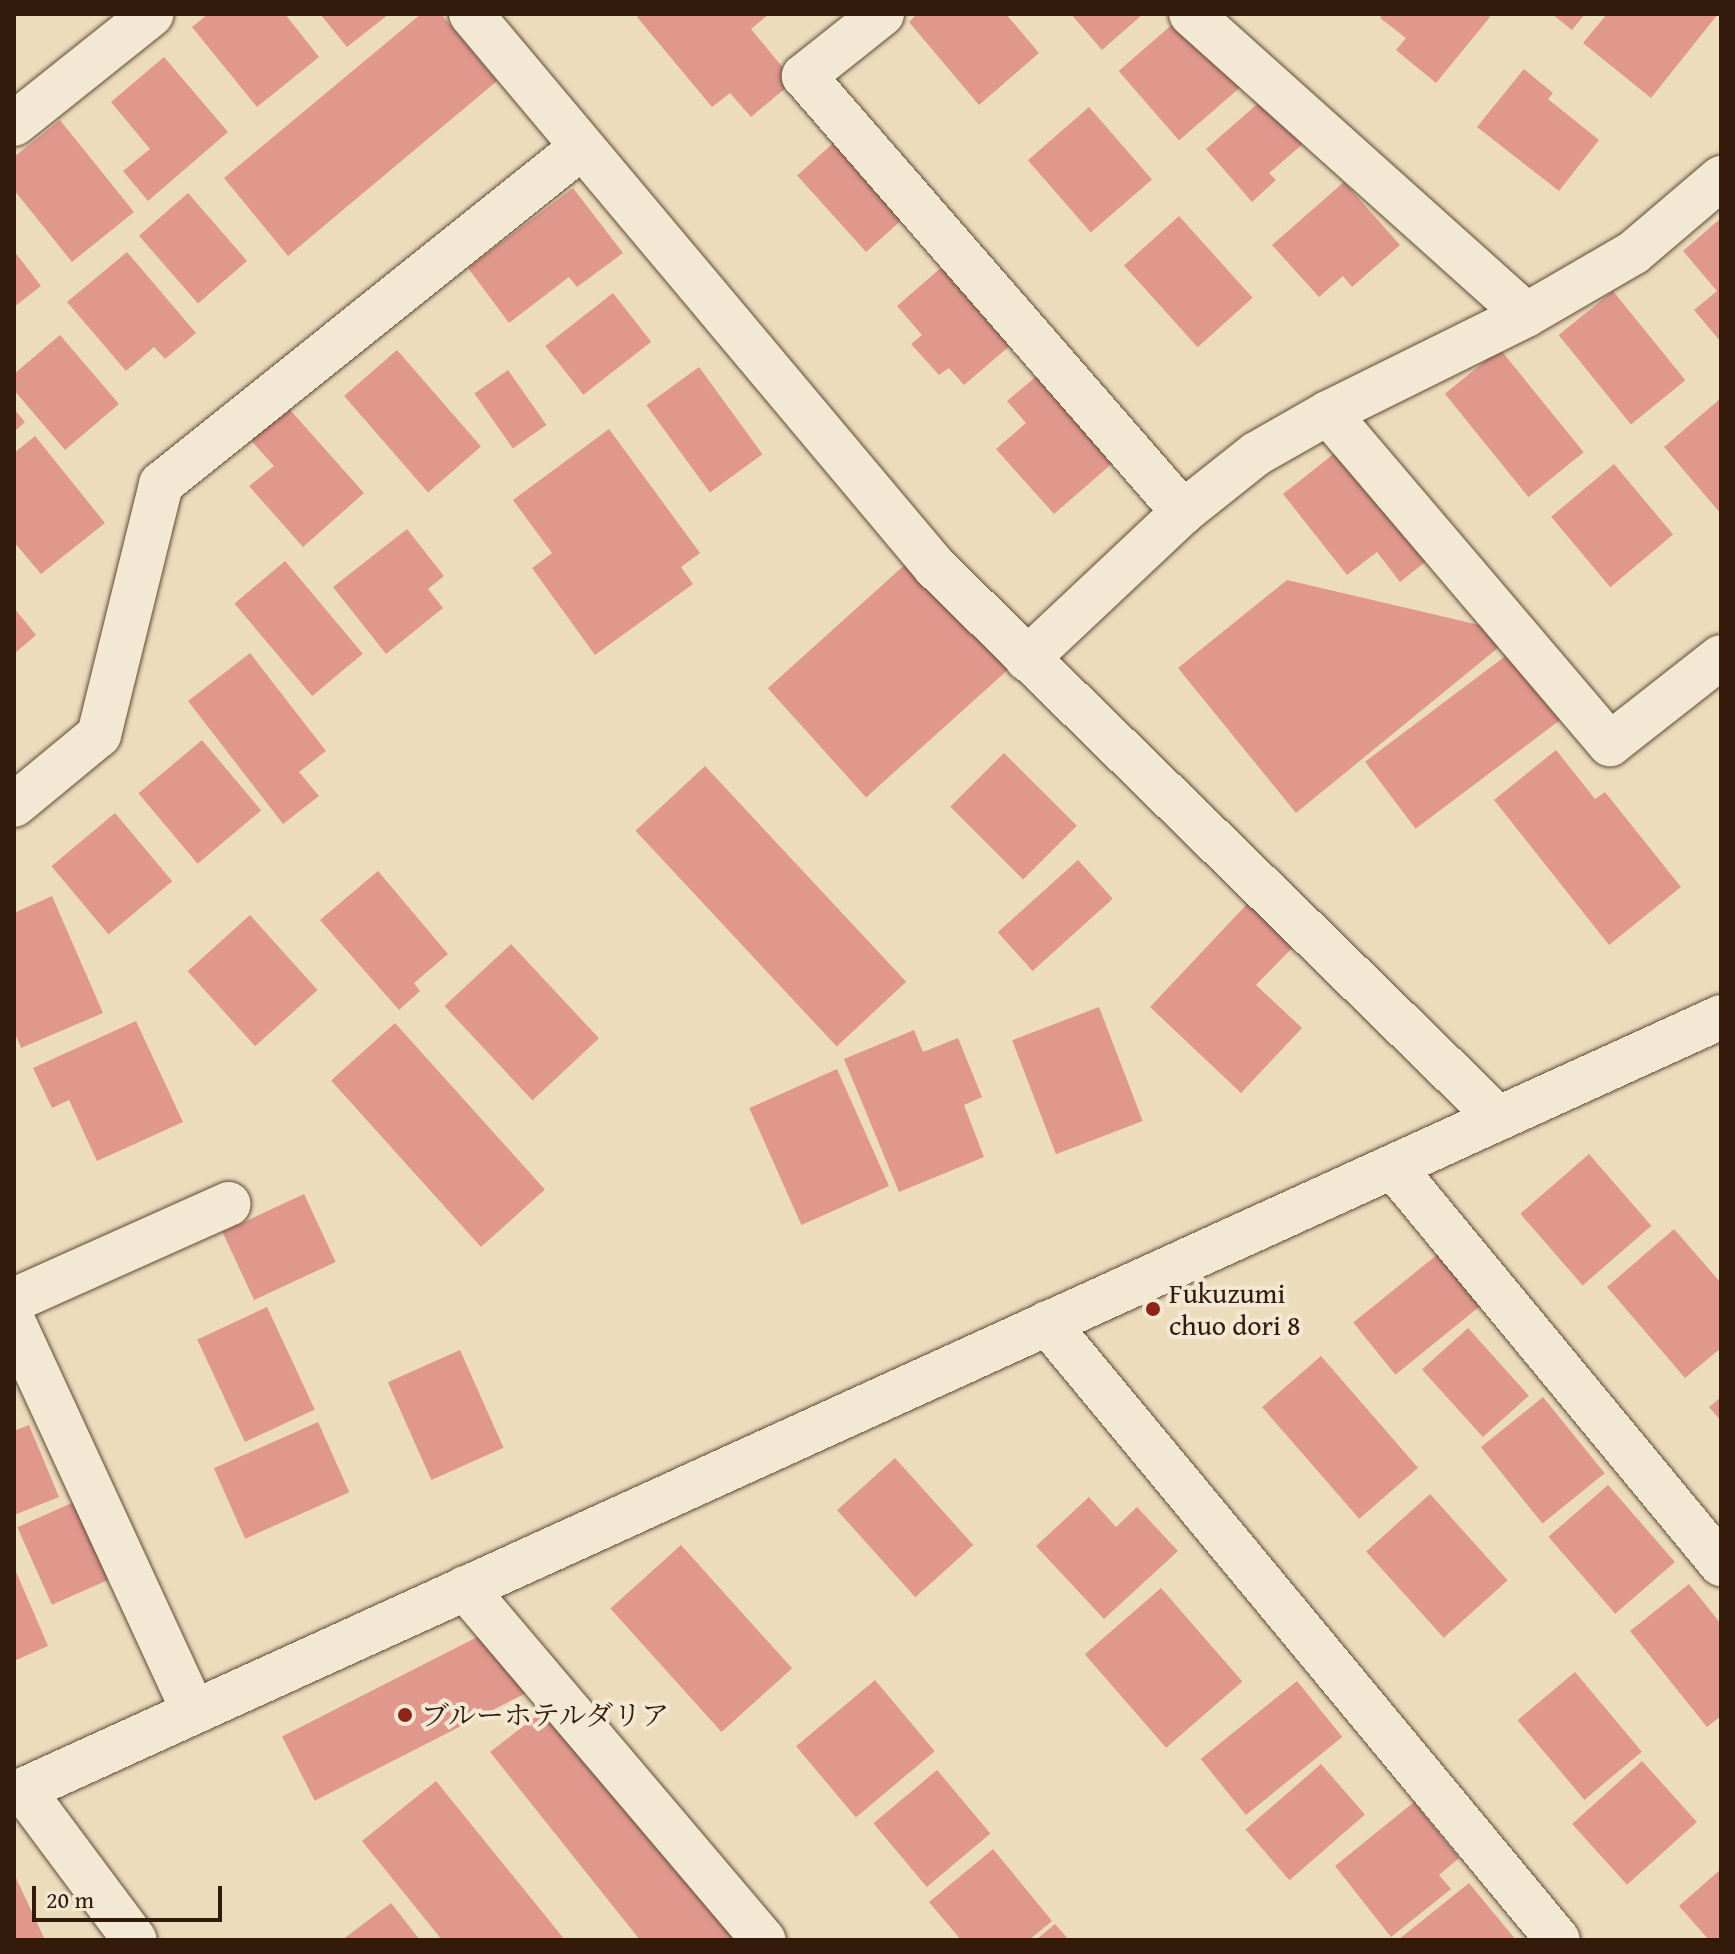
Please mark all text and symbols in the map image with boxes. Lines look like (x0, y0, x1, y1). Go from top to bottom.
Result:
place label: Fukuzumi chuo dori 8 (1169, 1276, 1301, 1342)
marker: Fukuzumi chuo dori 8 (1144, 1300, 1162, 1318)
place label: ブルーホテルダリア (421, 1698, 673, 1732)
marker: ブルーホテルダリア (396, 1706, 414, 1724)
scale bar (36, 1870, 226, 1920)
text: 20 m (46, 1882, 94, 1917)

